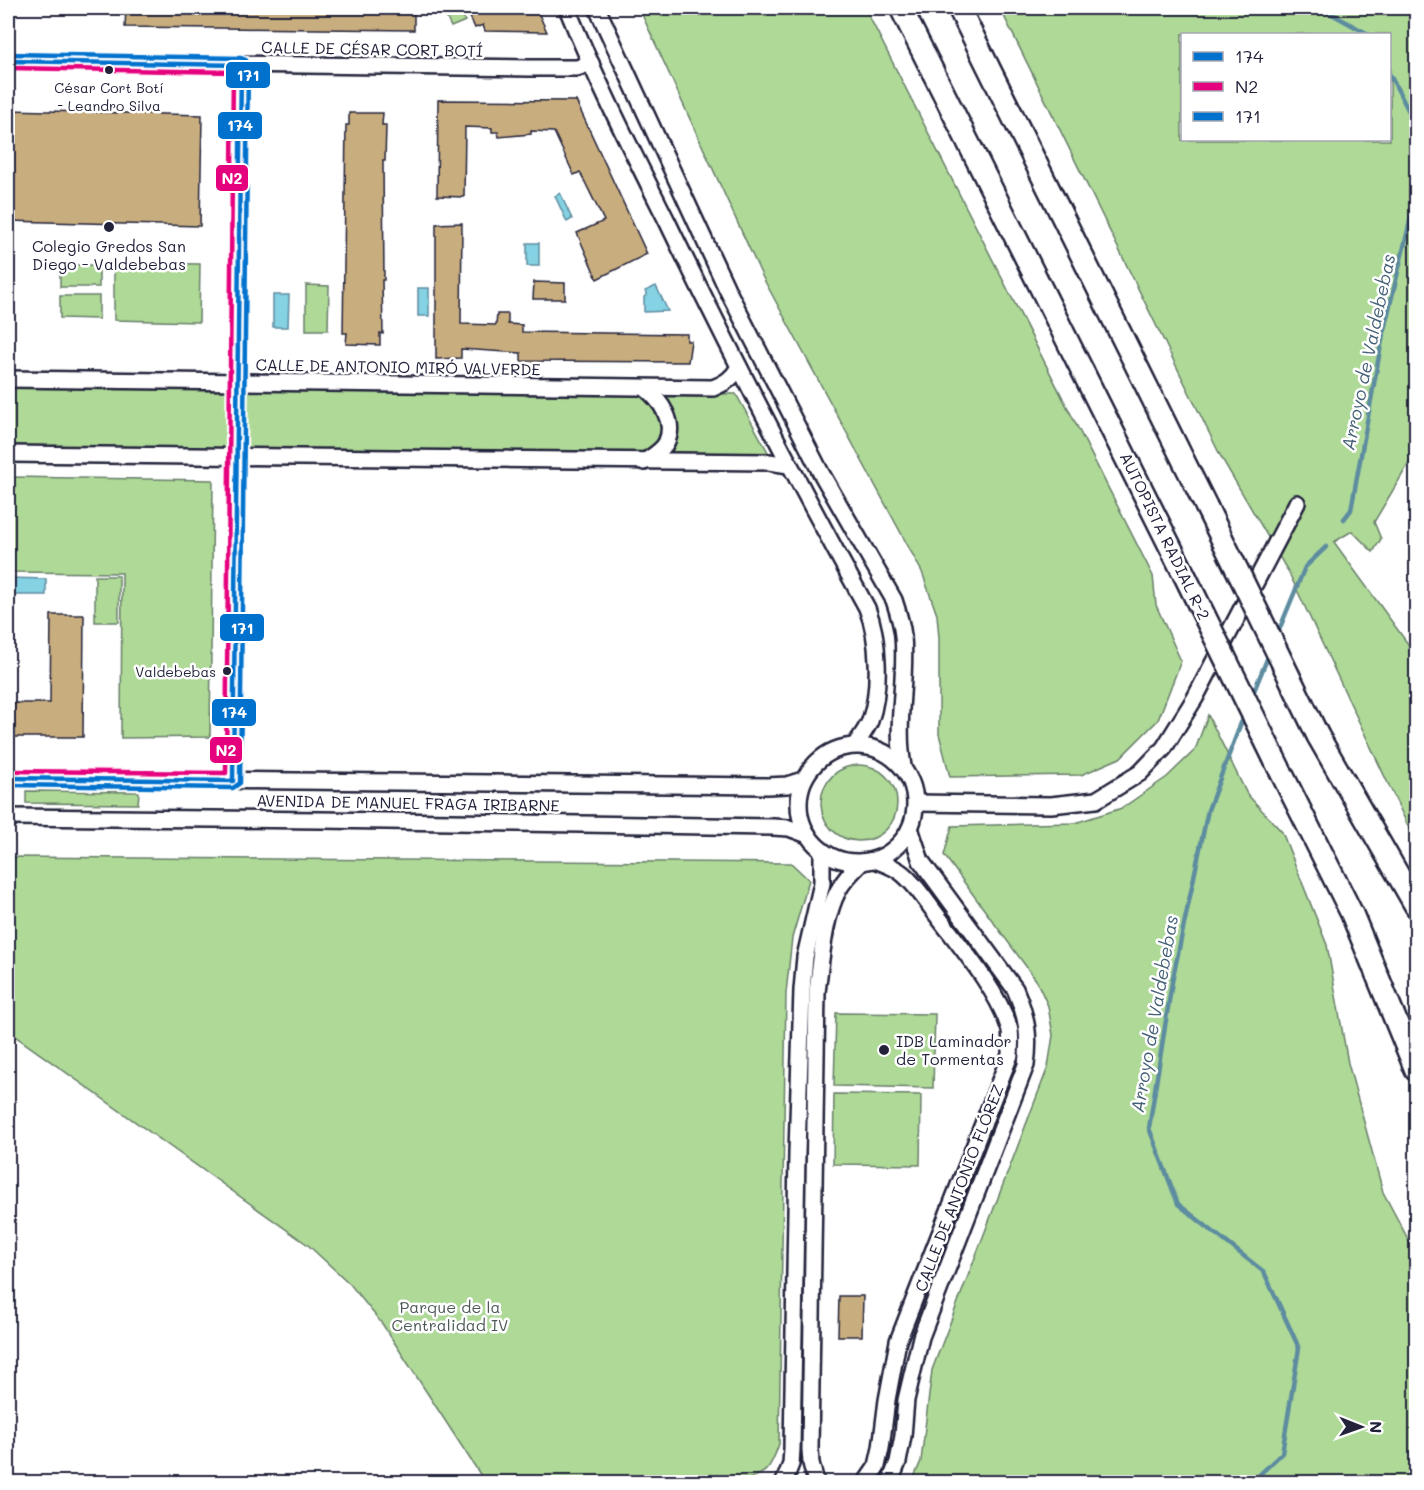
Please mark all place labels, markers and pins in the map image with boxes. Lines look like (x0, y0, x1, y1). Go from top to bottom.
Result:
marker: César Cort Botí - Leandro Silva (103, 64, 115, 76)
place label: César Cort Botí - Leandro Silva (54, 78, 164, 115)
marker: Colegio Gredos San Diego - Valdebebas (102, 220, 116, 234)
place label: Colegio Gredos San Diego - Valdebebas (32, 235, 186, 274)
place label: Valdebebas (135, 662, 216, 681)
marker: Valdebebas (221, 665, 233, 677)
place label: IDB Laminador de Tormentas (896, 1030, 1012, 1069)
marker: IDB Laminador de Tormentas (877, 1043, 891, 1057)

